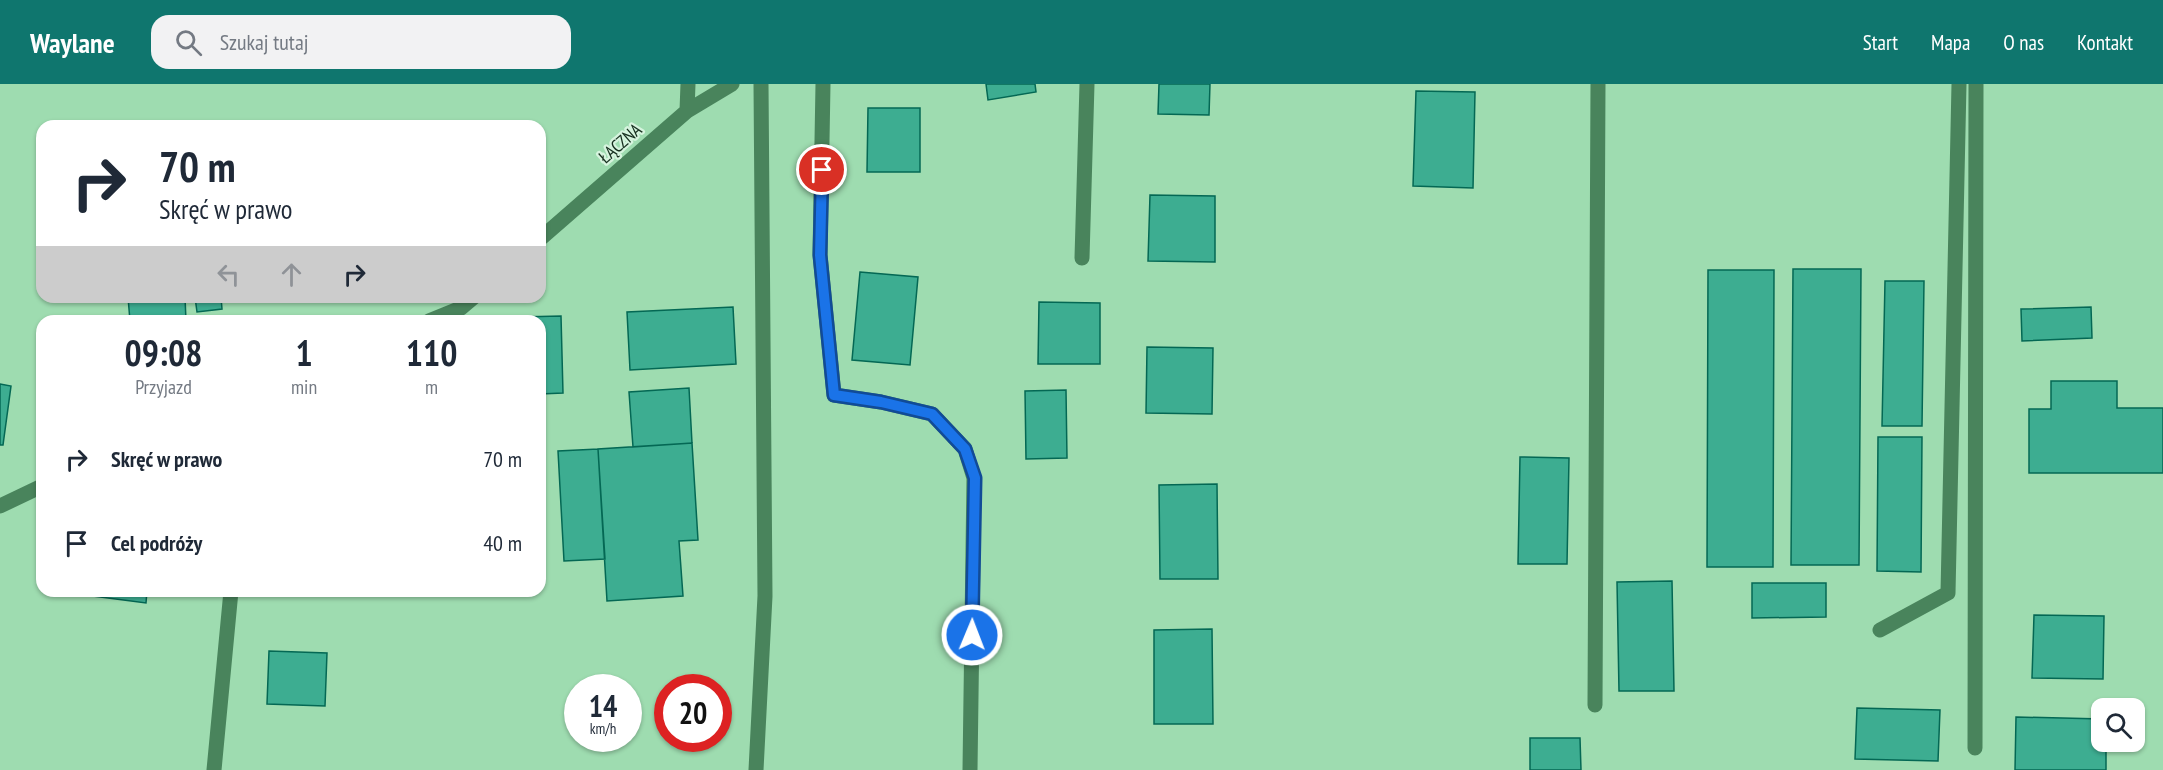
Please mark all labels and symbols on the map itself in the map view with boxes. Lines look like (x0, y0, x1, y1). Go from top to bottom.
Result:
street label: ŁĄCZNA (594, 118, 647, 168)
pin (796, 144, 847, 195)
position arrow (940, 603, 1004, 667)
speed limit sign: 20 (654, 674, 732, 752)

